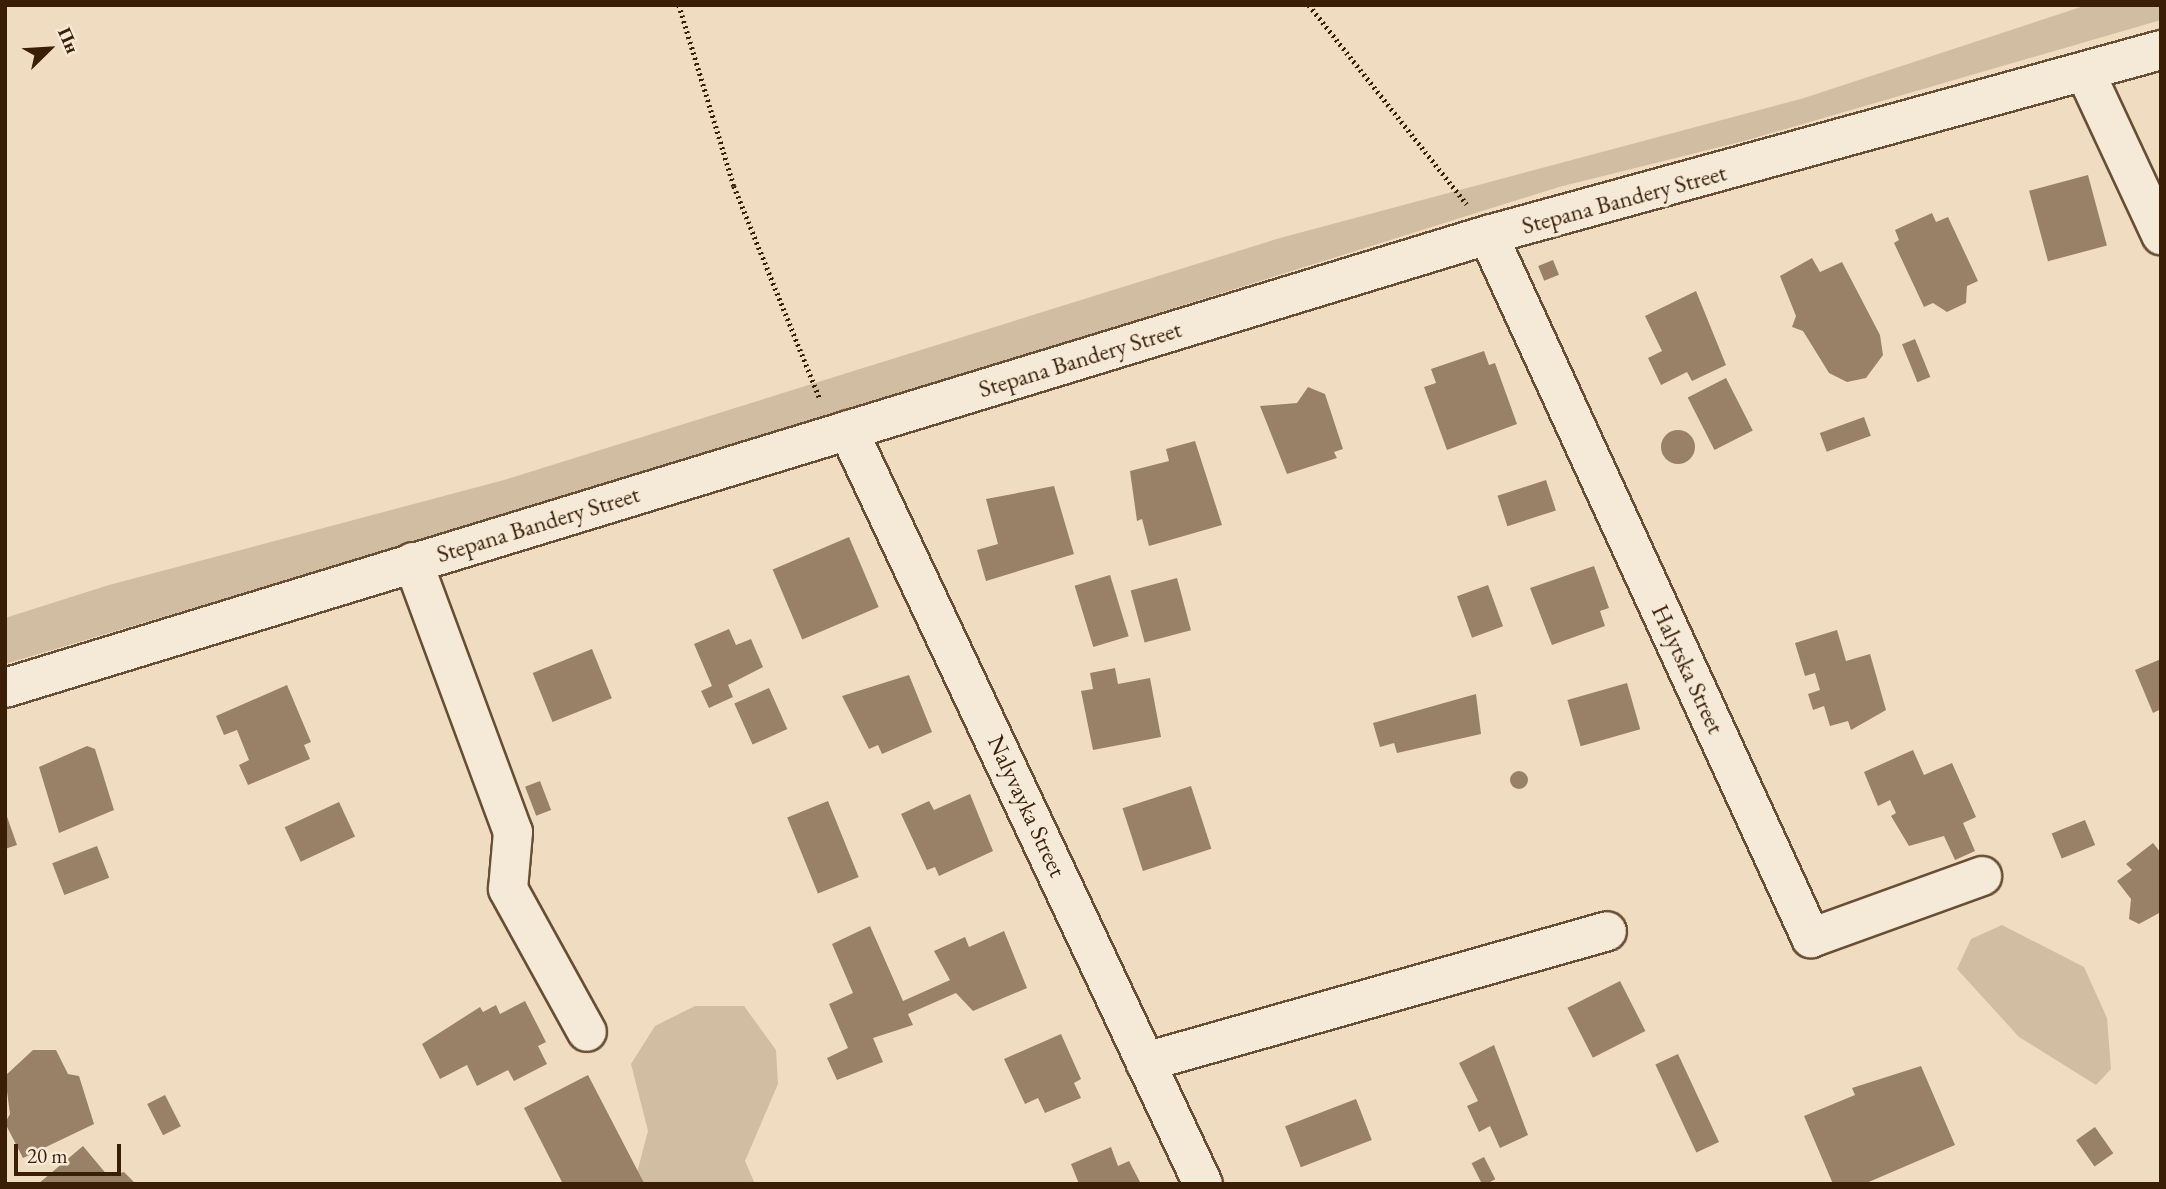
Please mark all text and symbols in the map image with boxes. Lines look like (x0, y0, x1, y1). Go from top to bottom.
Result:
north arrow (14, 14, 84, 84)
text: Пн (52, 23, 85, 57)
street label: Stepana Bandery Street (1519, 158, 1729, 240)
street label: Stepana Bandery Street (975, 314, 1185, 404)
street label: Stepana Bandery Street (433, 479, 643, 569)
street label: Halytska Street (1646, 600, 1730, 738)
street label: Nalyvayka Street (982, 730, 1072, 882)
scale bar (18, 1130, 124, 1174)
text: 20 m (27, 1142, 68, 1169)

